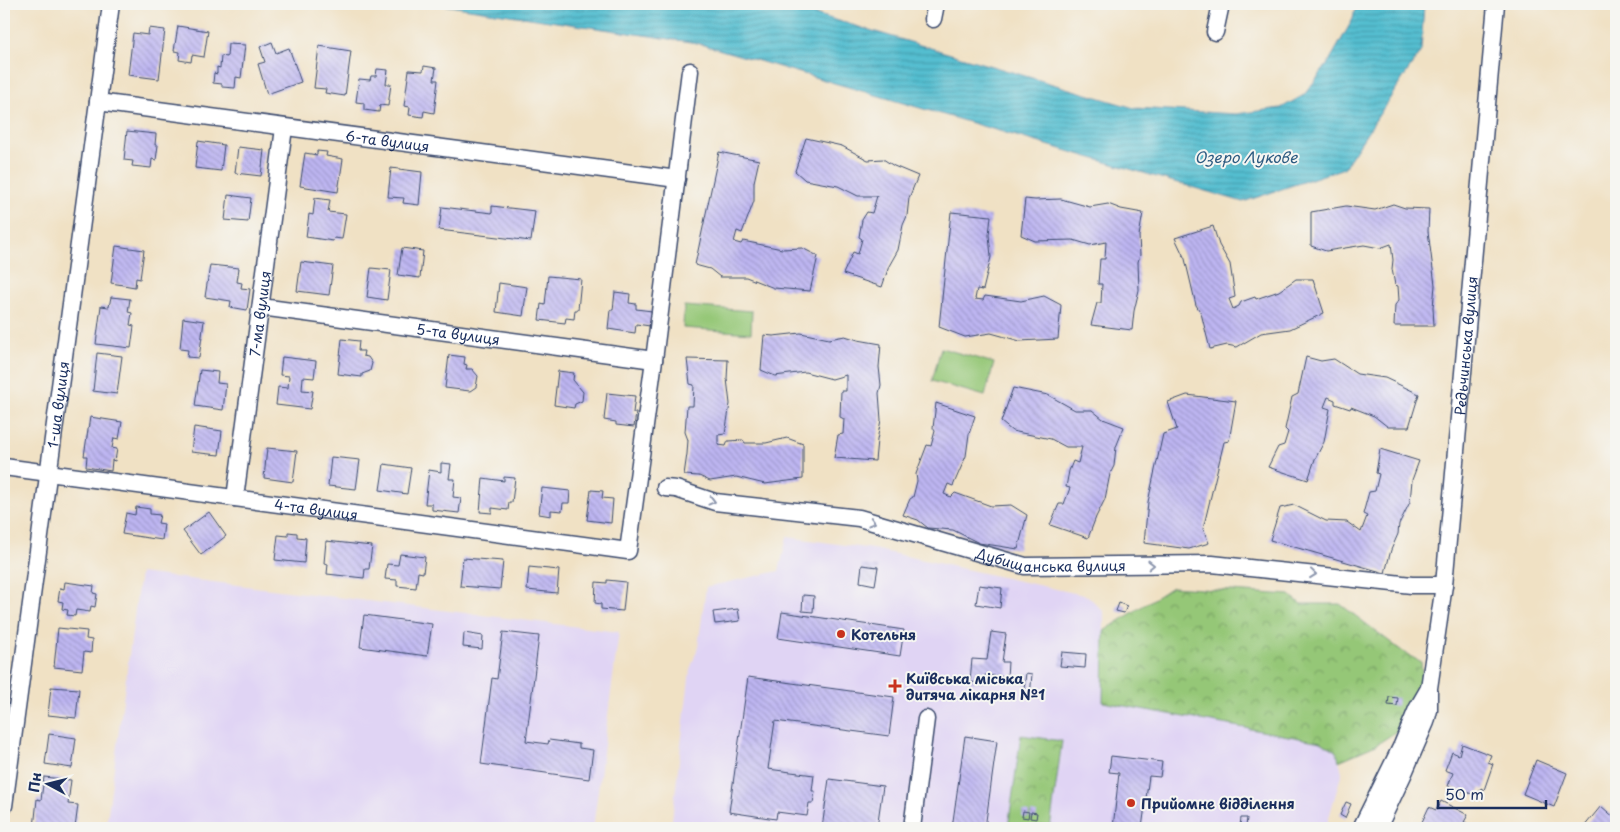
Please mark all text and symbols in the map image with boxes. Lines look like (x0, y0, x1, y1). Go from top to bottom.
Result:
street label: 6-та вулиця (344, 125, 431, 156)
water label: Озеро Лукове (1195, 145, 1298, 168)
street label: 7-ма вулиця (243, 269, 276, 358)
street label: Редьчинська вулиця (1449, 275, 1482, 416)
street label: 5-та вулиця (415, 318, 501, 350)
street label: 1-ша вулиця (41, 360, 74, 449)
street label: 4-та вулиця (273, 493, 359, 525)
one-way arrow (707, 495, 715, 505)
one-way arrow (868, 517, 876, 527)
street label: Дубищанська вулиця (973, 542, 1126, 577)
one-way arrow (1147, 559, 1155, 570)
one-way arrow (1309, 568, 1317, 579)
place label: Котельня (851, 624, 916, 645)
marker: Котельня (835, 628, 847, 640)
place label: Київська міська дитяча лікарня №1 (906, 668, 1045, 705)
marker: Київська міська дитяча лікарня №1 (888, 679, 902, 693)
north arrow (22, 760, 72, 810)
text: Пн (23, 771, 46, 794)
scale bar (1438, 777, 1545, 809)
text: 50 m (1445, 782, 1484, 805)
place label: Прийомне відділення (1141, 793, 1295, 814)
marker: Прийомне відділення (1125, 797, 1137, 809)

